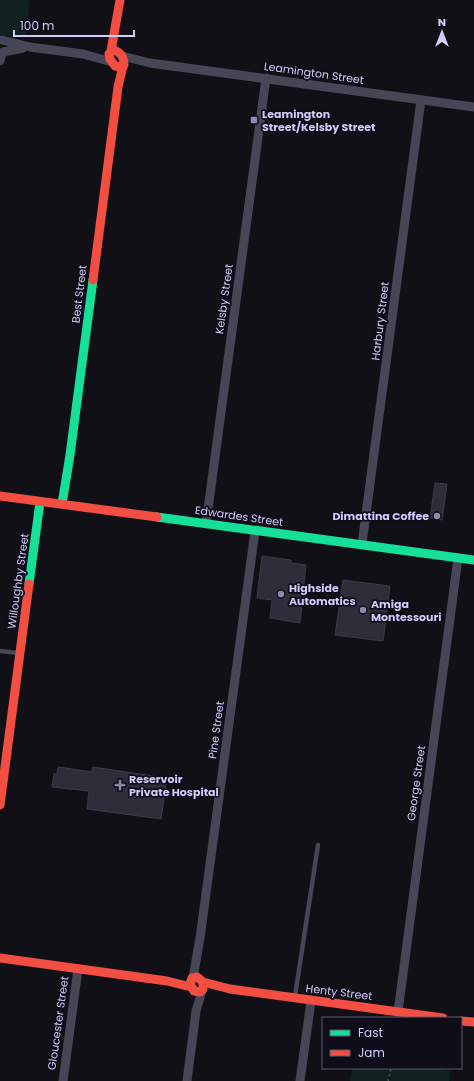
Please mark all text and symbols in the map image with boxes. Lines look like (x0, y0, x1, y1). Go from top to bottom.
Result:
scale bar (14, 12, 134, 38)
north arrow (422, 12, 462, 52)
text: N (438, 14, 446, 30)
text: 100 m (20, 17, 54, 34)
street label: Leamington Street (263, 58, 365, 88)
place label: Leamington Street/Kelsby Street (262, 106, 376, 135)
marker: Leamington Street/Kelsby Street (249, 115, 259, 125)
street label: Kelsby Street (211, 263, 237, 335)
street label: Best Street (67, 264, 91, 324)
street label: Harbury Street (367, 281, 393, 361)
street label: Edwardes Street (194, 502, 284, 530)
place label: Dimattina Coffee (332, 508, 429, 524)
marker: Dimattina Coffee (432, 511, 442, 521)
street label: Willoughby Street (3, 532, 33, 630)
place label: Highside Automatics (289, 580, 356, 609)
marker: Highside Automatics (276, 589, 286, 599)
place label: Amiga Montessouri (371, 596, 441, 625)
marker: Amiga Montessouri (358, 605, 368, 615)
street label: Pine Street (204, 700, 228, 760)
street label: George Street (403, 744, 429, 822)
place label: Reservoir Private Hospital (129, 771, 219, 800)
marker: Reservoir Private Hospital (114, 779, 126, 791)
street label: Gloucester Street (43, 975, 73, 1071)
street label: Henty Street (305, 980, 373, 1004)
legend (322, 1017, 462, 1069)
text: Fast (358, 1024, 383, 1041)
text: Jam (358, 1044, 385, 1061)

